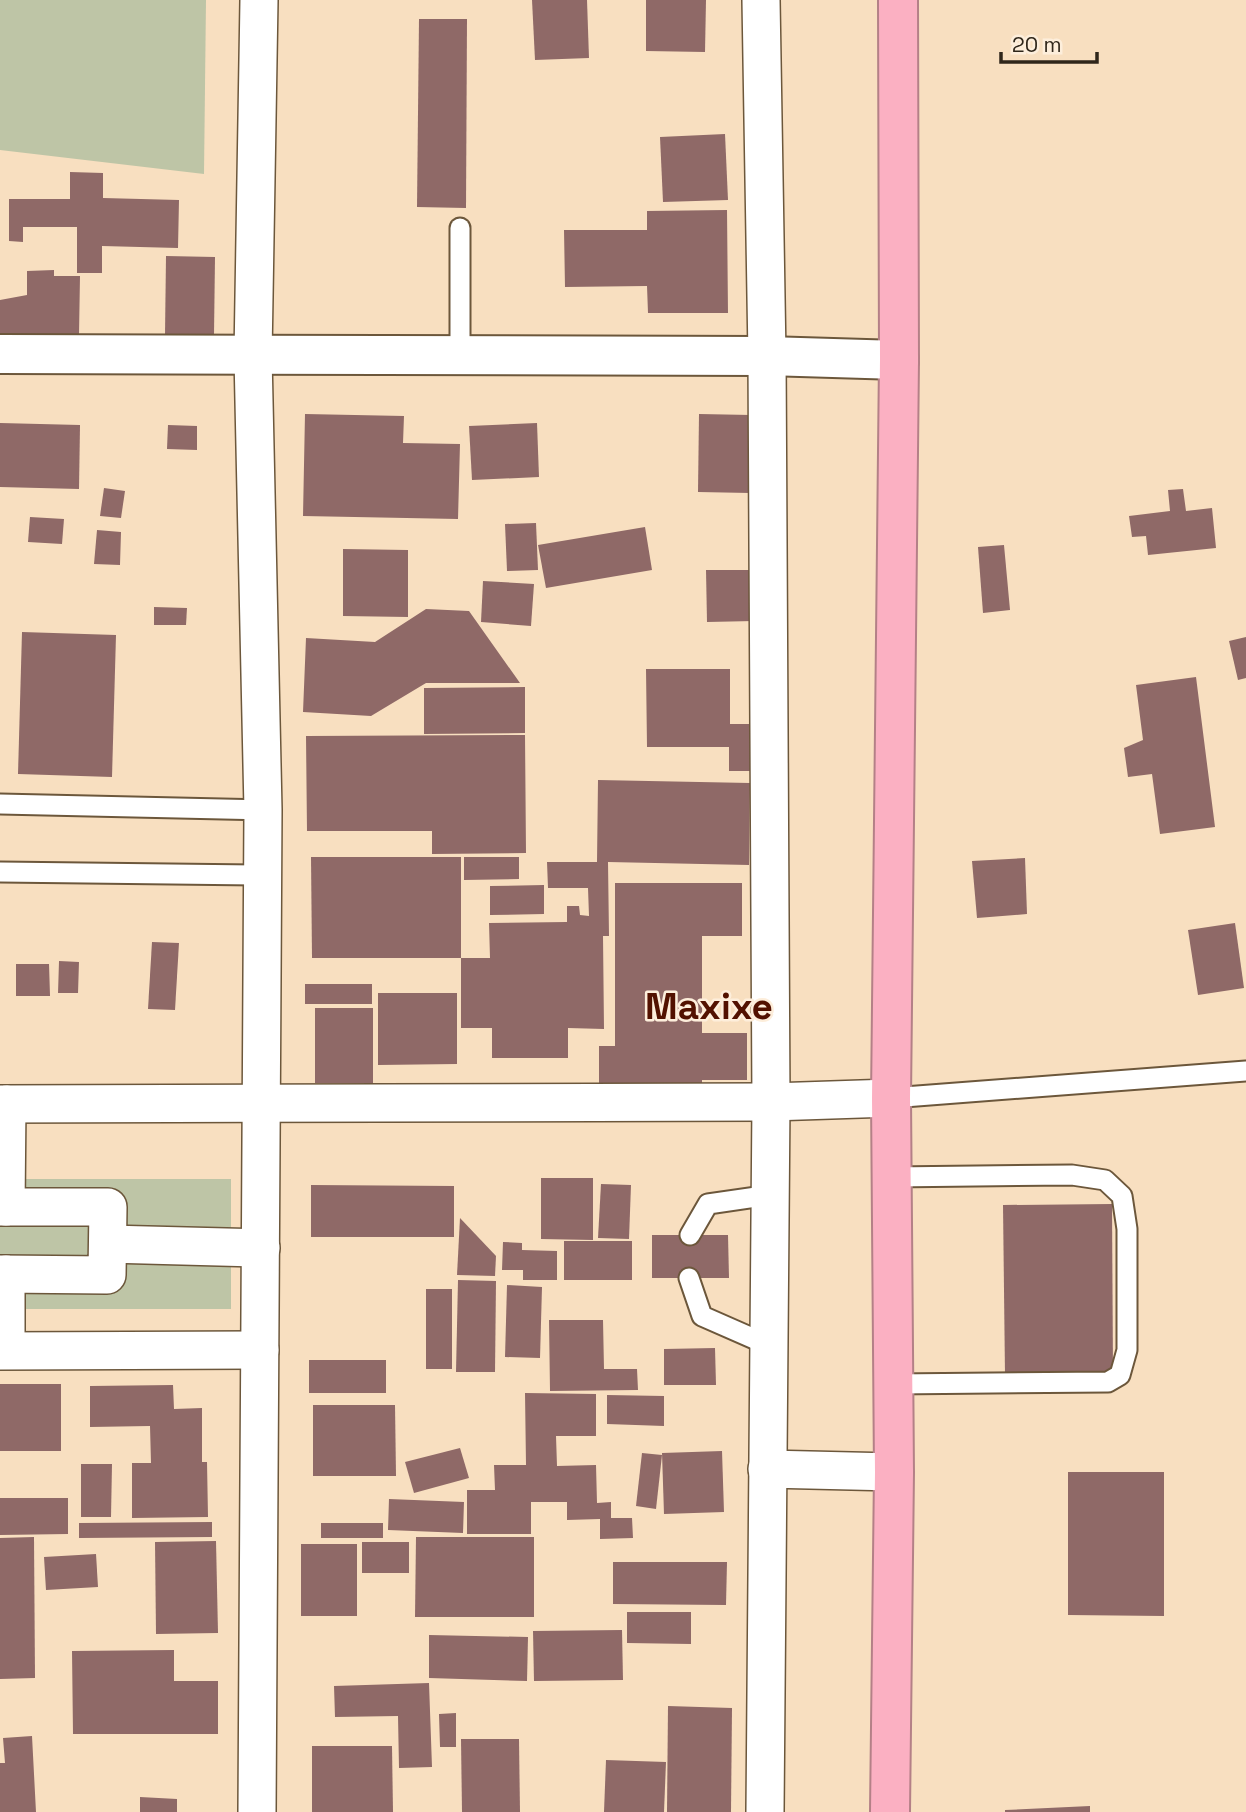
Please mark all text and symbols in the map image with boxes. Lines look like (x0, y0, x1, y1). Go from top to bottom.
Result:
scale bar (1001, 21, 1097, 65)
text: 20 m (1012, 31, 1062, 58)
district label: Maxixe (645, 983, 773, 1030)

